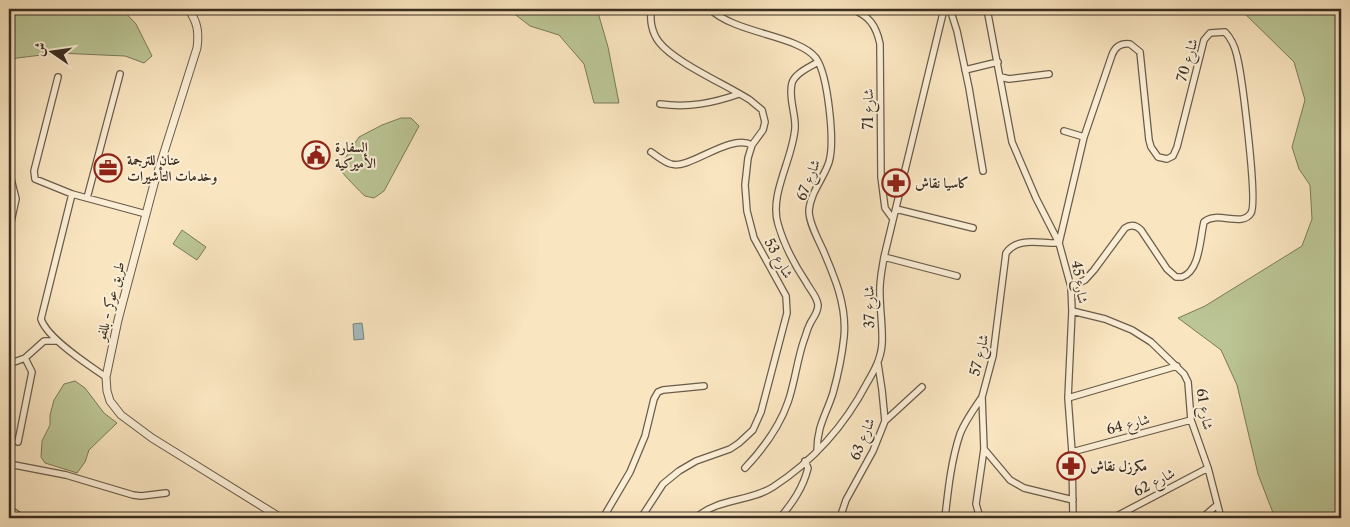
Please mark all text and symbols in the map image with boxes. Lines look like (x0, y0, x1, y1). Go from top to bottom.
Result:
north arrow (28, 28, 78, 78)
street label: شارع 70 (1172, 36, 1205, 84)
text: ش (29, 40, 50, 58)
street label: شارع 71 (859, 89, 880, 129)
place label: السفارة الأميركية (335, 138, 376, 172)
public building icon: السفارة الأميركية (301, 140, 331, 170)
place label: عنان للترجمة وخدمات التأشيرات (127, 151, 217, 185)
office icon: عنان للترجمة وخدمات التأشيرات (93, 153, 123, 183)
street label: شارع 67 (792, 157, 827, 204)
pharmacy icon: كاسيا نقاش (881, 168, 911, 198)
place label: كاسيا نقاش (915, 174, 969, 192)
street label: شارع 53 (758, 235, 797, 283)
street label: شارع 45 (1065, 259, 1092, 306)
street label: طريق عوكر - بللفو (91, 260, 129, 344)
street label: شارع 37 (860, 285, 881, 328)
street label: شارع 57 (965, 332, 995, 378)
street label: شارع 61 (1190, 387, 1218, 432)
street label: شارع 64 (1104, 410, 1153, 441)
street label: شارع 63 (845, 415, 881, 464)
pharmacy icon: مكرزل نقاش (1056, 451, 1086, 481)
place label: مكرزل نقاش (1090, 457, 1147, 476)
street label: شارع 62 (1130, 464, 1179, 503)

